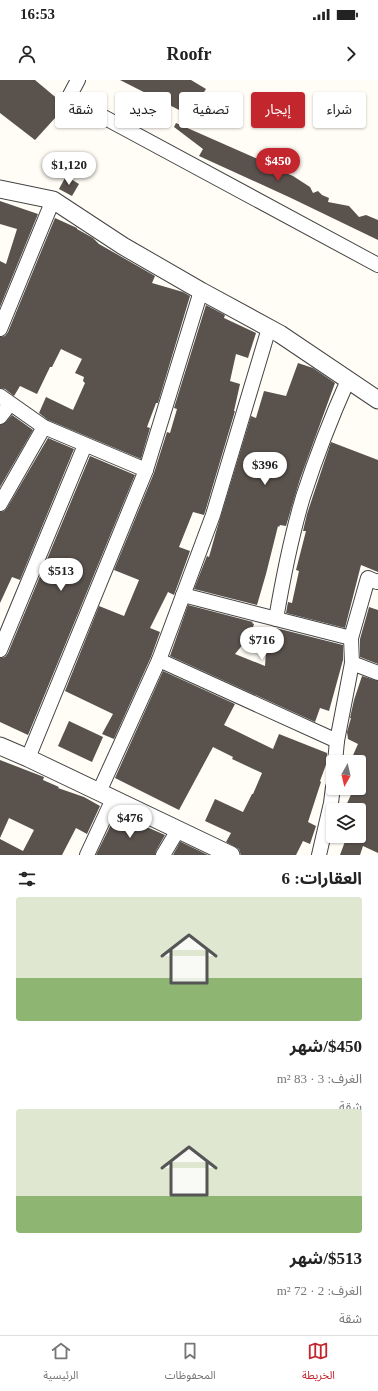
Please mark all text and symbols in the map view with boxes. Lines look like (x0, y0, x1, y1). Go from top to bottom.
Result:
text: 16:53 (20, 6, 55, 22)
icon: person (16, 43, 38, 65)
icon: forward (340, 43, 362, 65)
text: Roofr (167, 44, 212, 64)
chip: شقة (55, 92, 107, 128)
chip: جديد (115, 92, 171, 128)
chip: تصفية (179, 92, 243, 128)
chip: إيجار (251, 92, 305, 128)
chip: شراء (313, 92, 366, 128)
pin: $450 (254, 148, 302, 182)
pin: $1,120 (36, 152, 102, 186)
text: $450 (265, 153, 291, 168)
text: $1,120 (51, 157, 87, 172)
pin: $396 (241, 452, 289, 486)
text: $396 (252, 457, 278, 472)
pin: $513 (37, 558, 85, 592)
text: $513 (48, 563, 74, 578)
pin: $716 (238, 627, 286, 661)
text: $716 (249, 632, 275, 647)
north arrow (326, 755, 366, 795)
map controls (326, 755, 366, 843)
button: layers (326, 803, 366, 843)
pin: $476 (106, 805, 154, 839)
text: $476 (117, 810, 143, 825)
icon: filters (16, 868, 38, 890)
text: العقارات: 6 (282, 869, 362, 888)
icon: home (153, 923, 225, 995)
text: $450/شهر (290, 1037, 362, 1056)
text: الغرف: 3 · 83 m² (277, 1071, 362, 1086)
text: شقة (339, 1099, 362, 1114)
icon: home (153, 1135, 225, 1207)
text: $513/شهر (290, 1249, 362, 1268)
text: الغرف: 2 · 72 m² (277, 1283, 362, 1298)
text: شقة (339, 1311, 362, 1326)
tab: الرئيسية (43, 1340, 79, 1387)
tab: المحفوظات (165, 1340, 216, 1387)
tab: الخريطة (302, 1340, 335, 1387)

